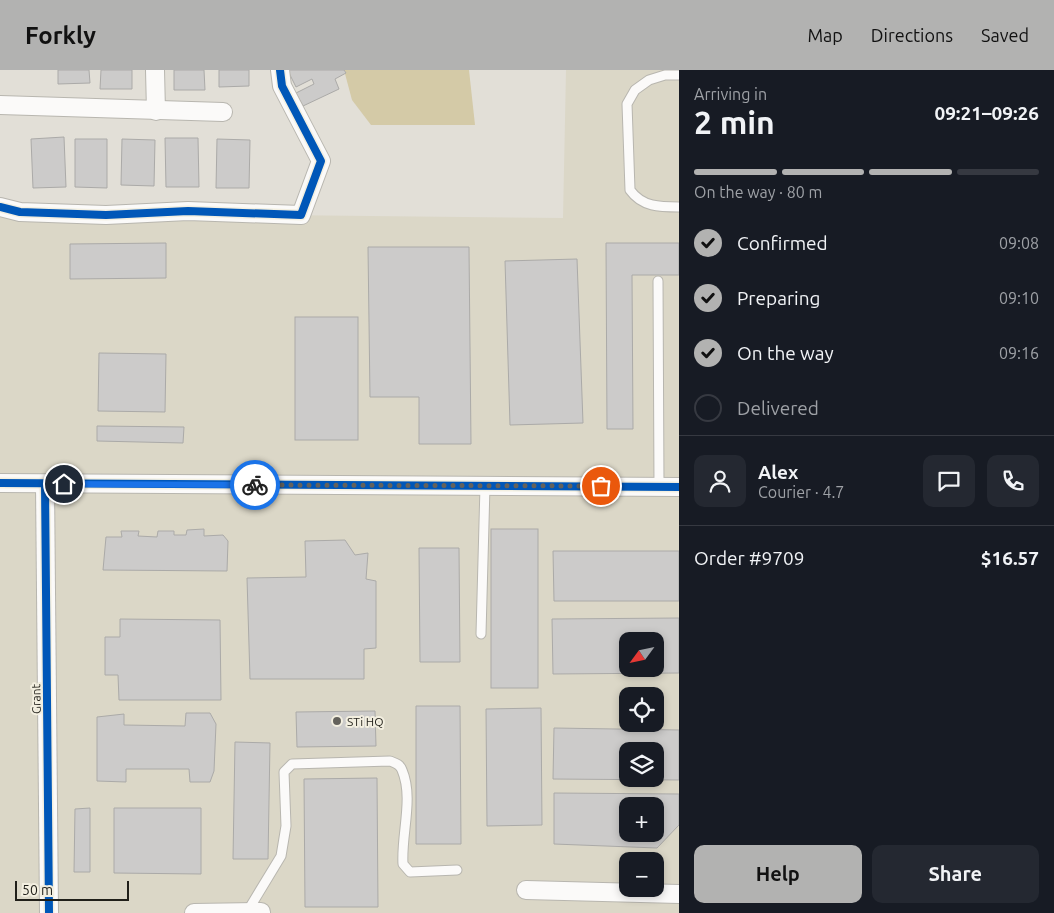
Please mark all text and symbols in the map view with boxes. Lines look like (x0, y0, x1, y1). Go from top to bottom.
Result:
text: Forkly (25, 22, 96, 49)
text: Map (807, 25, 843, 45)
text: Directions (871, 25, 953, 45)
text: Saved (981, 25, 1029, 45)
text: Arriving in (694, 85, 767, 103)
text: 09:21–09:26 (934, 102, 1039, 124)
text: 2 min (694, 104, 775, 140)
text: On the way · 80 m (694, 183, 822, 201)
icon: check (694, 229, 722, 257)
text: Confirmed (737, 232, 828, 254)
text: 09:08 (999, 234, 1039, 252)
icon: check (694, 284, 722, 312)
text: Preparing (737, 287, 821, 309)
text: 09:10 (999, 289, 1039, 307)
icon: check (694, 339, 722, 367)
text: On the way (737, 342, 834, 364)
text: 09:16 (999, 344, 1039, 362)
text: Delivered (737, 397, 819, 419)
button: person (694, 455, 746, 507)
button: chat (923, 455, 975, 507)
button: phone (987, 455, 1039, 507)
courier (230, 460, 280, 510)
text: Alex (758, 461, 798, 483)
pin (43, 463, 85, 505)
pin (580, 465, 622, 507)
icon: home (50, 470, 78, 498)
icon: bike (241, 471, 269, 499)
icon: bag (587, 472, 615, 500)
text: Courier · 4.7 (758, 483, 844, 501)
text: Order #9709 (694, 547, 804, 569)
text: $16.57 (981, 547, 1039, 569)
north arrow (619, 632, 664, 678)
map controls (619, 632, 664, 897)
street label: Grant (29, 683, 43, 714)
button: locate (619, 687, 664, 732)
marker: STi HQ (331, 715, 343, 727)
place label: STi HQ (347, 715, 384, 728)
button: layers (619, 742, 664, 787)
button: + (619, 797, 664, 842)
button: Help (694, 845, 862, 903)
button: Share (872, 845, 1039, 903)
button: − (619, 852, 664, 897)
scale bar (15, 878, 129, 901)
text: 50 m (22, 882, 53, 898)

